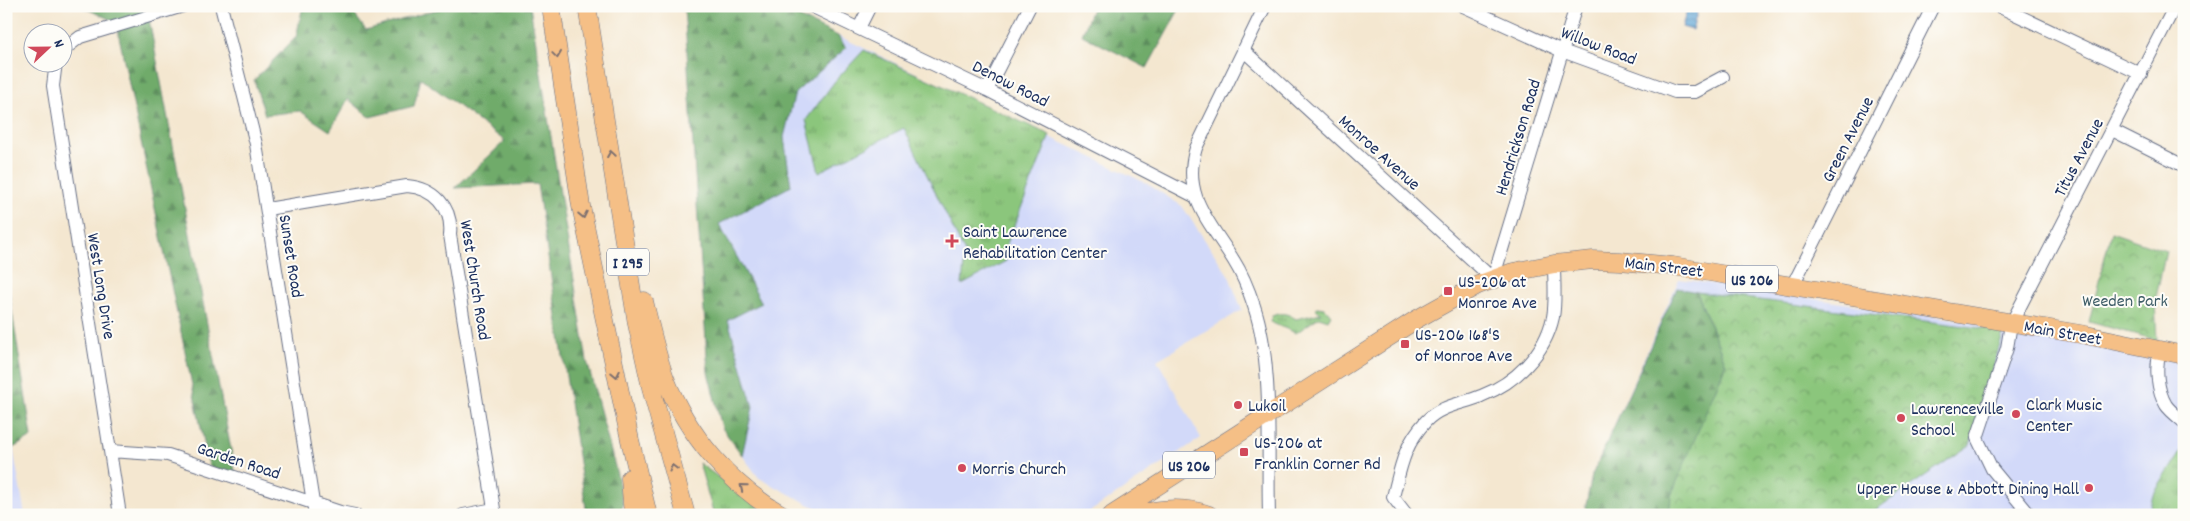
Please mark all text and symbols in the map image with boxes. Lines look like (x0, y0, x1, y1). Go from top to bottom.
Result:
street label: Willow Road (1556, 21, 1640, 73)
north arrow (22, 22, 72, 72)
text: N (48, 37, 69, 51)
one-way arrow (552, 50, 562, 59)
street label: Denow Road (967, 55, 1052, 115)
street label: Hendrickson Road (1490, 77, 1549, 199)
street label: Green Avenue (1817, 93, 1882, 187)
street label: Monroe Avenue (1332, 110, 1425, 198)
street label: Titus Avenue (2049, 114, 2111, 202)
one-way arrow (606, 150, 616, 159)
one-way arrow (577, 211, 588, 219)
street label: Sunset Road (271, 213, 308, 300)
street label: West Church Road (452, 218, 495, 342)
place label: Saint Lawrence Rehabilitation Center (963, 221, 1107, 267)
street label: West Long Drive (79, 232, 120, 341)
marker: Saint Lawrence Rehabilitation Center (945, 234, 959, 248)
road number: I 295 (607, 248, 649, 276)
street label: Main Street (1623, 251, 1705, 286)
road number: US 206 (1726, 266, 1778, 292)
place label: US-206 at Monroe Ave (1458, 271, 1537, 317)
marker: US-206 at Monroe Ave (1442, 285, 1454, 297)
park label: Weeden Park (2082, 290, 2168, 315)
street label: Main Street (2022, 315, 2104, 354)
place label: US-206 168'S of Monroe Ave (1415, 324, 1512, 370)
marker: US-206 168'S of Monroe Ave (1399, 338, 1411, 350)
one-way arrow (610, 370, 621, 379)
place label: Clark Music Center (2026, 394, 2102, 440)
place label: Lukoil (1248, 395, 1287, 420)
place label: Lawrenceville School (1911, 398, 2004, 444)
marker: Lukoil (1232, 399, 1244, 411)
marker: Clark Music Center (2010, 408, 2022, 420)
marker: Lawrenceville School (1895, 412, 1907, 424)
place label: US-206 at Franklin Corner Rd (1254, 432, 1381, 478)
street label: Garden Road (193, 437, 283, 488)
marker: US-206 at Franklin Corner Rd (1238, 446, 1250, 458)
road number: US 206 (1163, 452, 1215, 478)
place label: Morris Church (972, 458, 1066, 483)
marker: Morris Church (956, 462, 968, 474)
one-way arrow (669, 464, 679, 472)
place label: Upper House & Abbott Dining Hall (1857, 478, 2080, 503)
marker: Upper House & Abbott Dining Hall (2083, 482, 2095, 494)
one-way arrow (740, 484, 749, 492)

